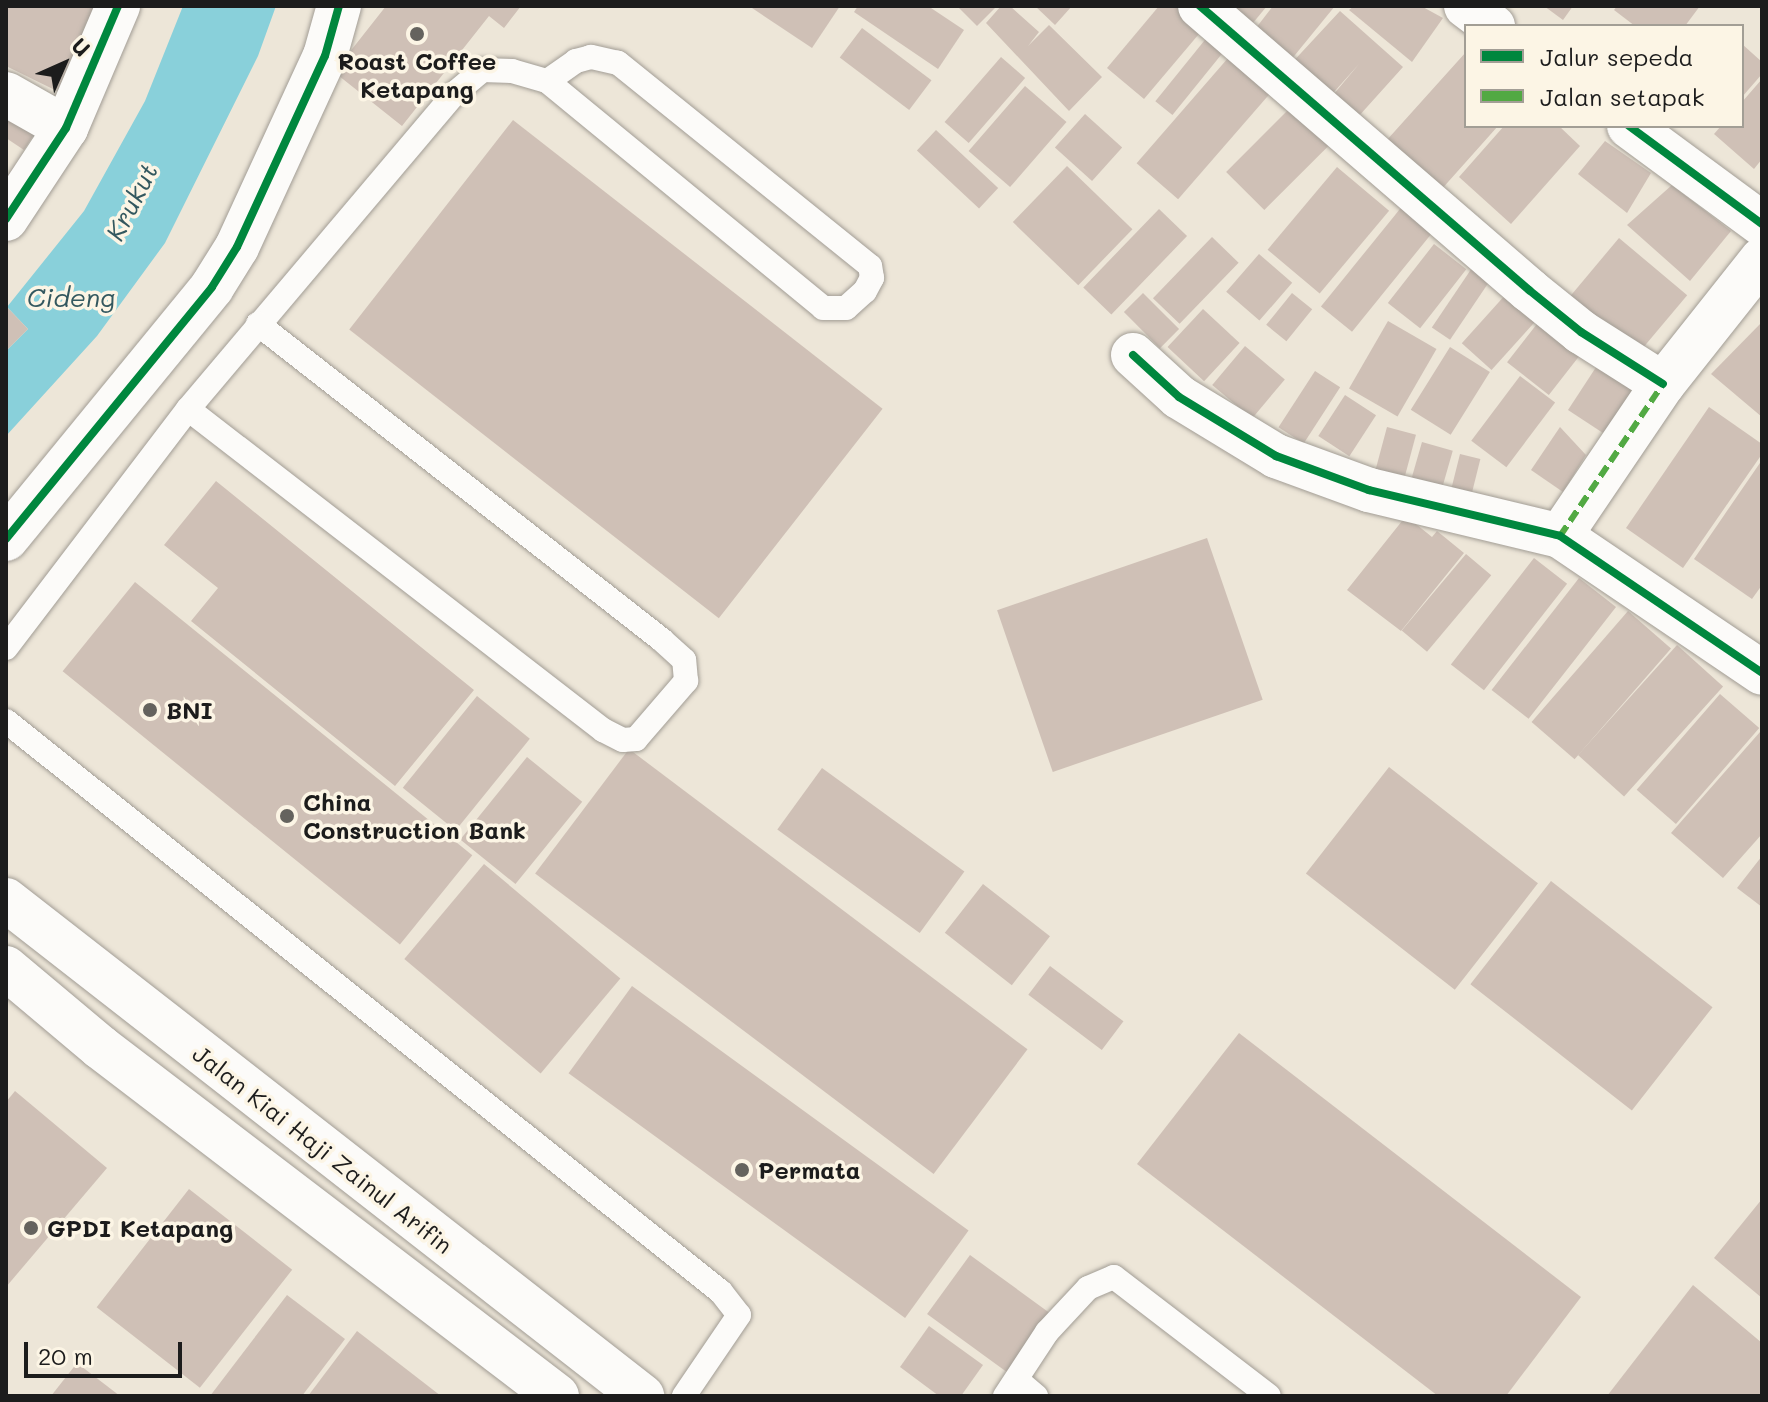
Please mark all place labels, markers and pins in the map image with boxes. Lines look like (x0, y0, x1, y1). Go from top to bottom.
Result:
marker: Roast Coffee Ketapang (408, 25, 426, 43)
place label: Roast Coffee Ketapang (338, 47, 496, 103)
place label: BNI (166, 696, 213, 724)
marker: BNI (141, 701, 159, 719)
place label: China Construction Bank (303, 788, 526, 844)
marker: China Construction Bank (278, 807, 296, 825)
place label: Permata (758, 1156, 860, 1184)
marker: Permata (733, 1161, 751, 1179)
place label: GPDI Ketapang (47, 1214, 233, 1242)
marker: GPDI Ketapang (22, 1219, 40, 1237)

